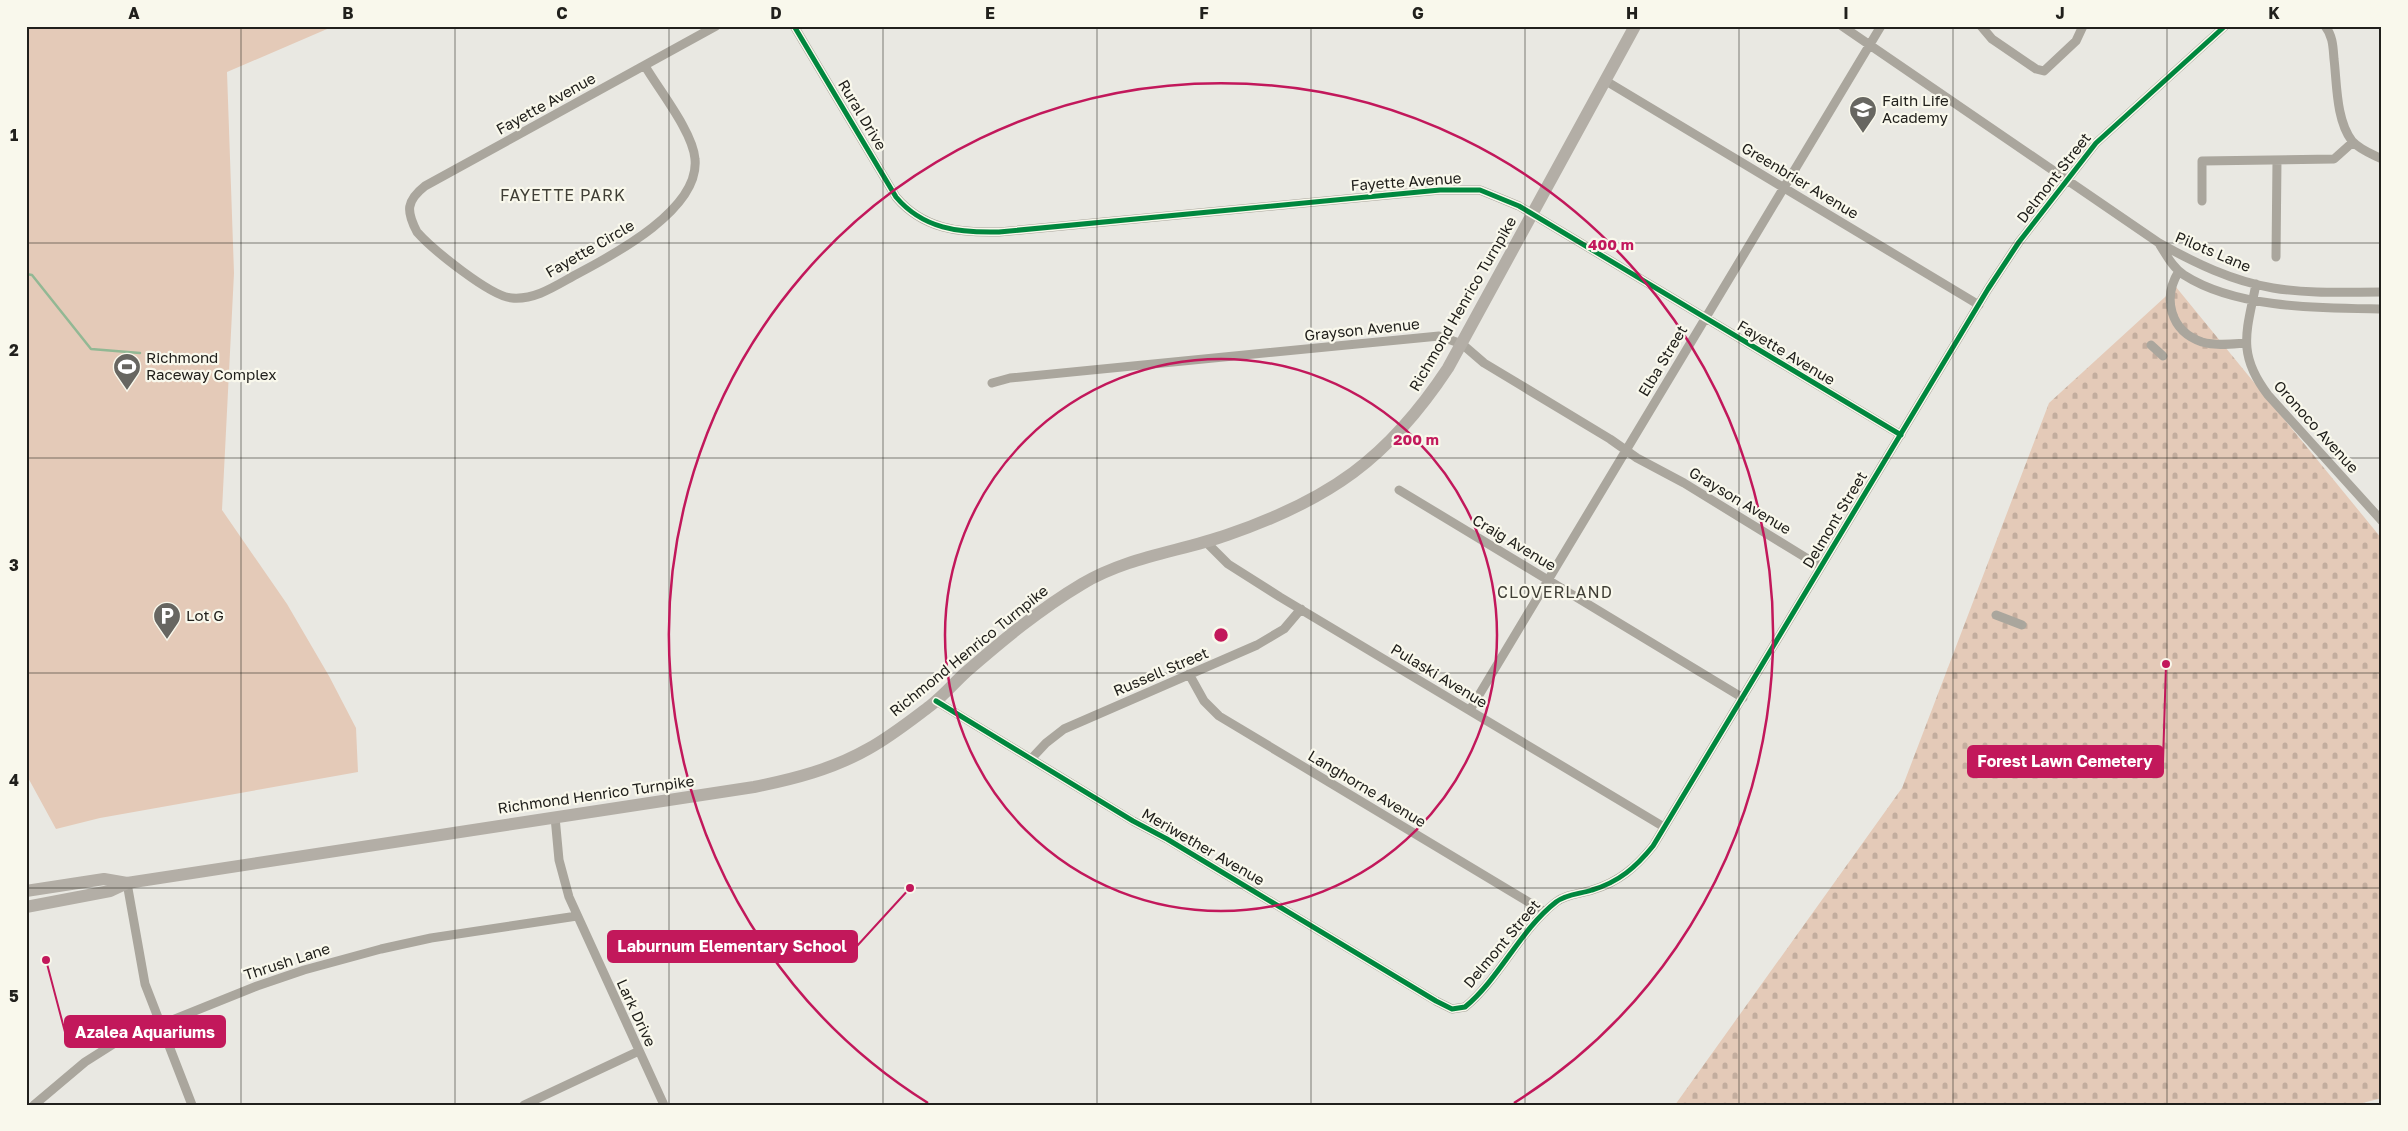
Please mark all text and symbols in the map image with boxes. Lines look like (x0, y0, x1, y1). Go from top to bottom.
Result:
text: A (128, 3, 140, 23)
text: B (342, 3, 354, 23)
text: C (556, 3, 568, 23)
text: D (770, 3, 782, 23)
text: E (985, 3, 995, 23)
text: F (1199, 3, 1209, 23)
text: G (1412, 3, 1424, 23)
text: H (1626, 3, 1638, 23)
text: I (1843, 3, 1849, 23)
text: J (2055, 3, 2065, 23)
text: K (2268, 3, 2280, 23)
street label: Fayette Avenue (493, 68, 599, 138)
street label: Rural Drive (835, 76, 891, 153)
place label: Faith Life Academy (1882, 91, 1949, 126)
school or university icon: Faith Life Academy (1848, 95, 1878, 134)
text: 1 (10, 125, 18, 145)
street label: Delmont Street (2012, 129, 2094, 226)
street label: Greenbrier Avenue (1739, 138, 1863, 222)
street label: Fayette Avenue (1350, 168, 1462, 194)
district label: FAYETTE PARK (500, 185, 626, 205)
street label: Richmond Henrico Turnpike (1405, 213, 1520, 394)
street label: Fayette Circle (542, 215, 637, 281)
street label: Pilots Lane (2173, 227, 2254, 275)
text: 400 m (1588, 235, 1634, 253)
street label: Grayson Avenue (1303, 314, 1421, 344)
street label: Fayette Avenue (1734, 316, 1839, 389)
street label: Elba Street (1634, 322, 1690, 399)
text: 2 (9, 340, 19, 360)
place label: Richmond Raceway Complex (146, 348, 276, 383)
sports icon: Richmond Raceway Complex (112, 352, 142, 391)
street label: Oronoco Avenue (2271, 376, 2363, 476)
text: 200 m (1393, 430, 1439, 448)
street label: Grayson Avenue (1686, 463, 1795, 538)
street label: Delmont Street (1798, 468, 1870, 571)
street label: Craig Avenue (1469, 510, 1560, 574)
text: 3 (9, 555, 19, 575)
street label: Richmond Henrico Turnpike (886, 581, 1051, 720)
district label: CLOVERLAND (1497, 582, 1613, 602)
parking icon: Lot G (152, 601, 182, 640)
place label: Lot G (186, 606, 224, 624)
centre of rings (1212, 626, 1230, 644)
street label: Pulaski Avenue (1388, 639, 1491, 711)
street label: Russell Street (1110, 643, 1211, 699)
street label: Langhorne Avenue (1305, 746, 1430, 831)
callout: Forest Lawn Cemetery (1968, 746, 2163, 777)
text: Forest Lawn Cemetery (1977, 751, 2153, 771)
text: 4 (9, 770, 19, 790)
street label: Richmond Henrico Turnpike (496, 771, 696, 817)
street label: Meriwether Avenue (1139, 804, 1268, 889)
street label: Delmont Street (1459, 896, 1543, 991)
callout: Laburnum Elementary School (608, 931, 857, 962)
text: Laburnum Elementary School (617, 936, 847, 956)
street label: Thrush Lane (241, 939, 332, 983)
street label: Lark Drive (613, 976, 660, 1049)
text: 5 (9, 986, 19, 1006)
callout: Azalea Aquariums (65, 1016, 225, 1047)
text: Azalea Aquariums (75, 1022, 215, 1042)

